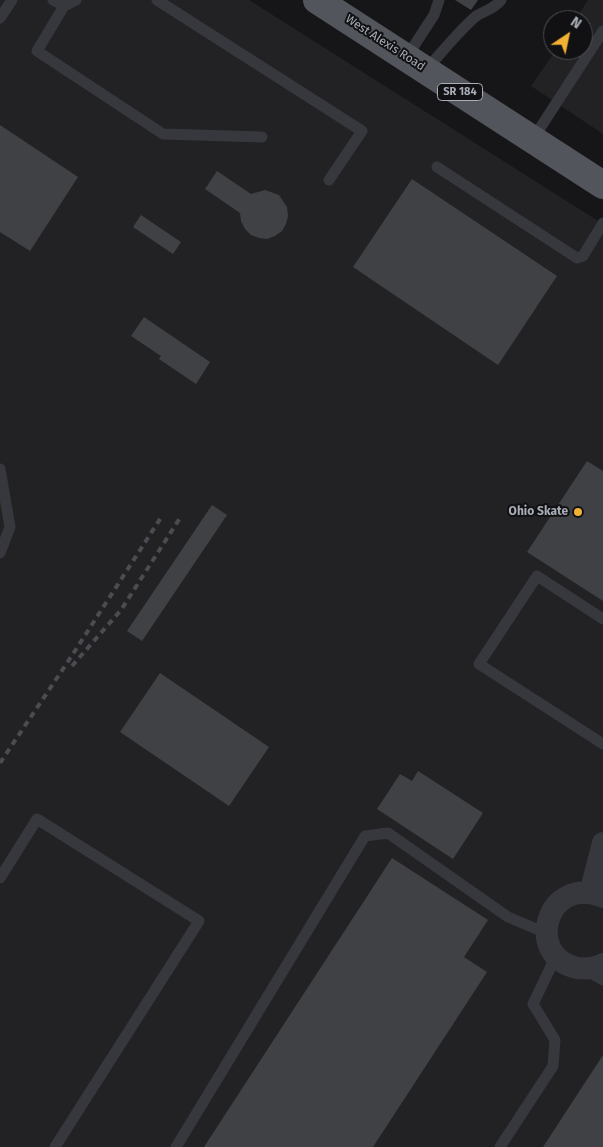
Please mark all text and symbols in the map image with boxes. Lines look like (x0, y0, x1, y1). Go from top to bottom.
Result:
north arrow (543, 10, 593, 60)
street label: West Alexis Road (343, 12, 427, 74)
text: N (567, 13, 585, 33)
road number: SR 184 (438, 84, 482, 100)
place label: Ohio Skate (509, 505, 568, 519)
marker: Ohio Skate (572, 506, 584, 518)

